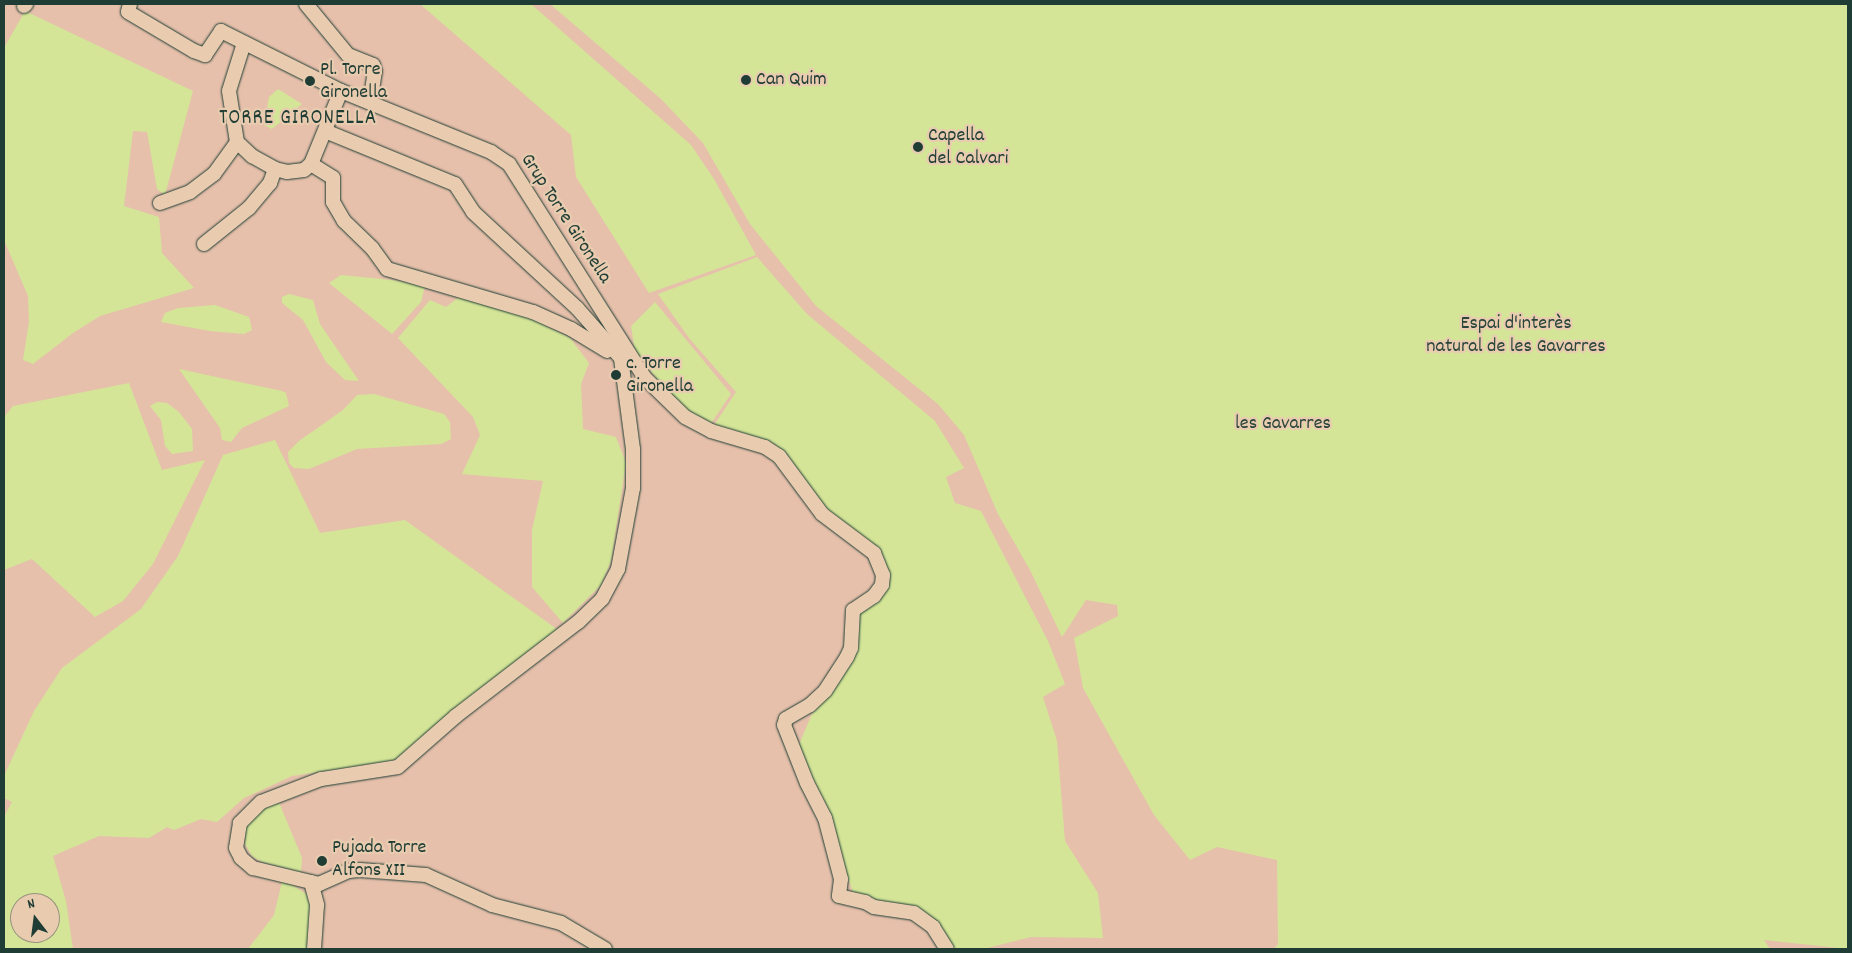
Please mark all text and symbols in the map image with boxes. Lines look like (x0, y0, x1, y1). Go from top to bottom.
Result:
place label: Pl. Torre Gironella (320, 58, 387, 105)
place label: Can Quim (756, 68, 827, 92)
marker: Can Quim (740, 74, 752, 86)
marker: Pl. Torre Gironella (304, 75, 316, 87)
district label: TORRE GIRONELLA (217, 106, 379, 132)
place label: Capella del Calvari (928, 124, 1008, 171)
marker: Capella del Calvari (912, 141, 924, 153)
street label: Grup Torre Gironella (514, 149, 616, 289)
park label: Espai d'interès natural de les Gavarres (1426, 313, 1606, 360)
place label: c. Torre Gironella (626, 352, 693, 399)
marker: c. Torre Gironella (610, 369, 622, 381)
park label: les Gavarres (1235, 412, 1331, 436)
place label: Pujada Torre Alfons XII (332, 837, 426, 884)
marker: Pujada Torre Alfons XII (316, 855, 328, 867)
north arrow (10, 893, 60, 943)
text: N (25, 894, 37, 915)

